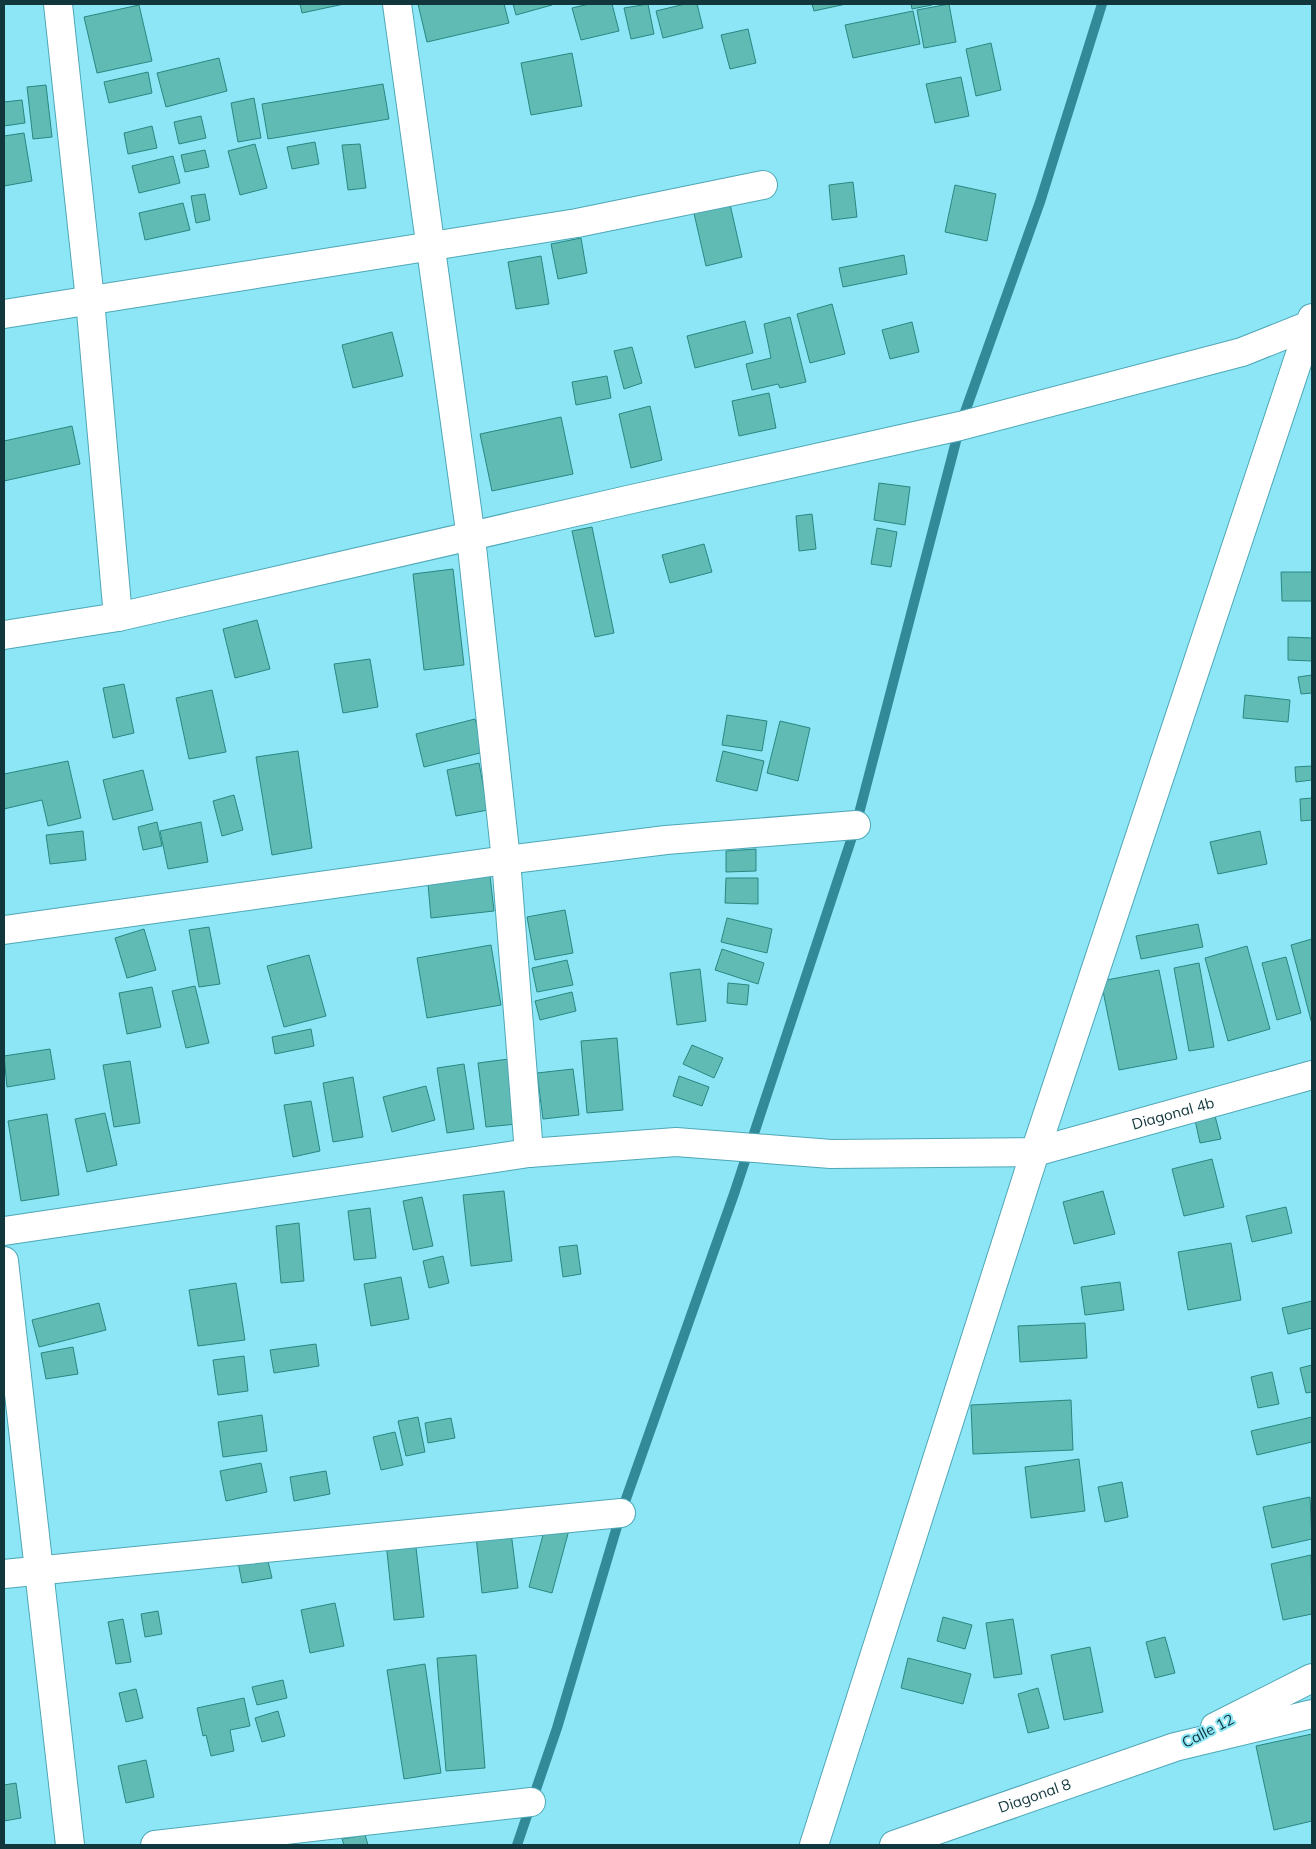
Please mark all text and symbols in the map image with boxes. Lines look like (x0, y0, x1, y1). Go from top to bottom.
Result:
street label: Diagonal 4b (1130, 1093, 1216, 1134)
street label: Calle 12 (1178, 1709, 1237, 1752)
street label: Diagonal 8 (996, 1774, 1073, 1817)

